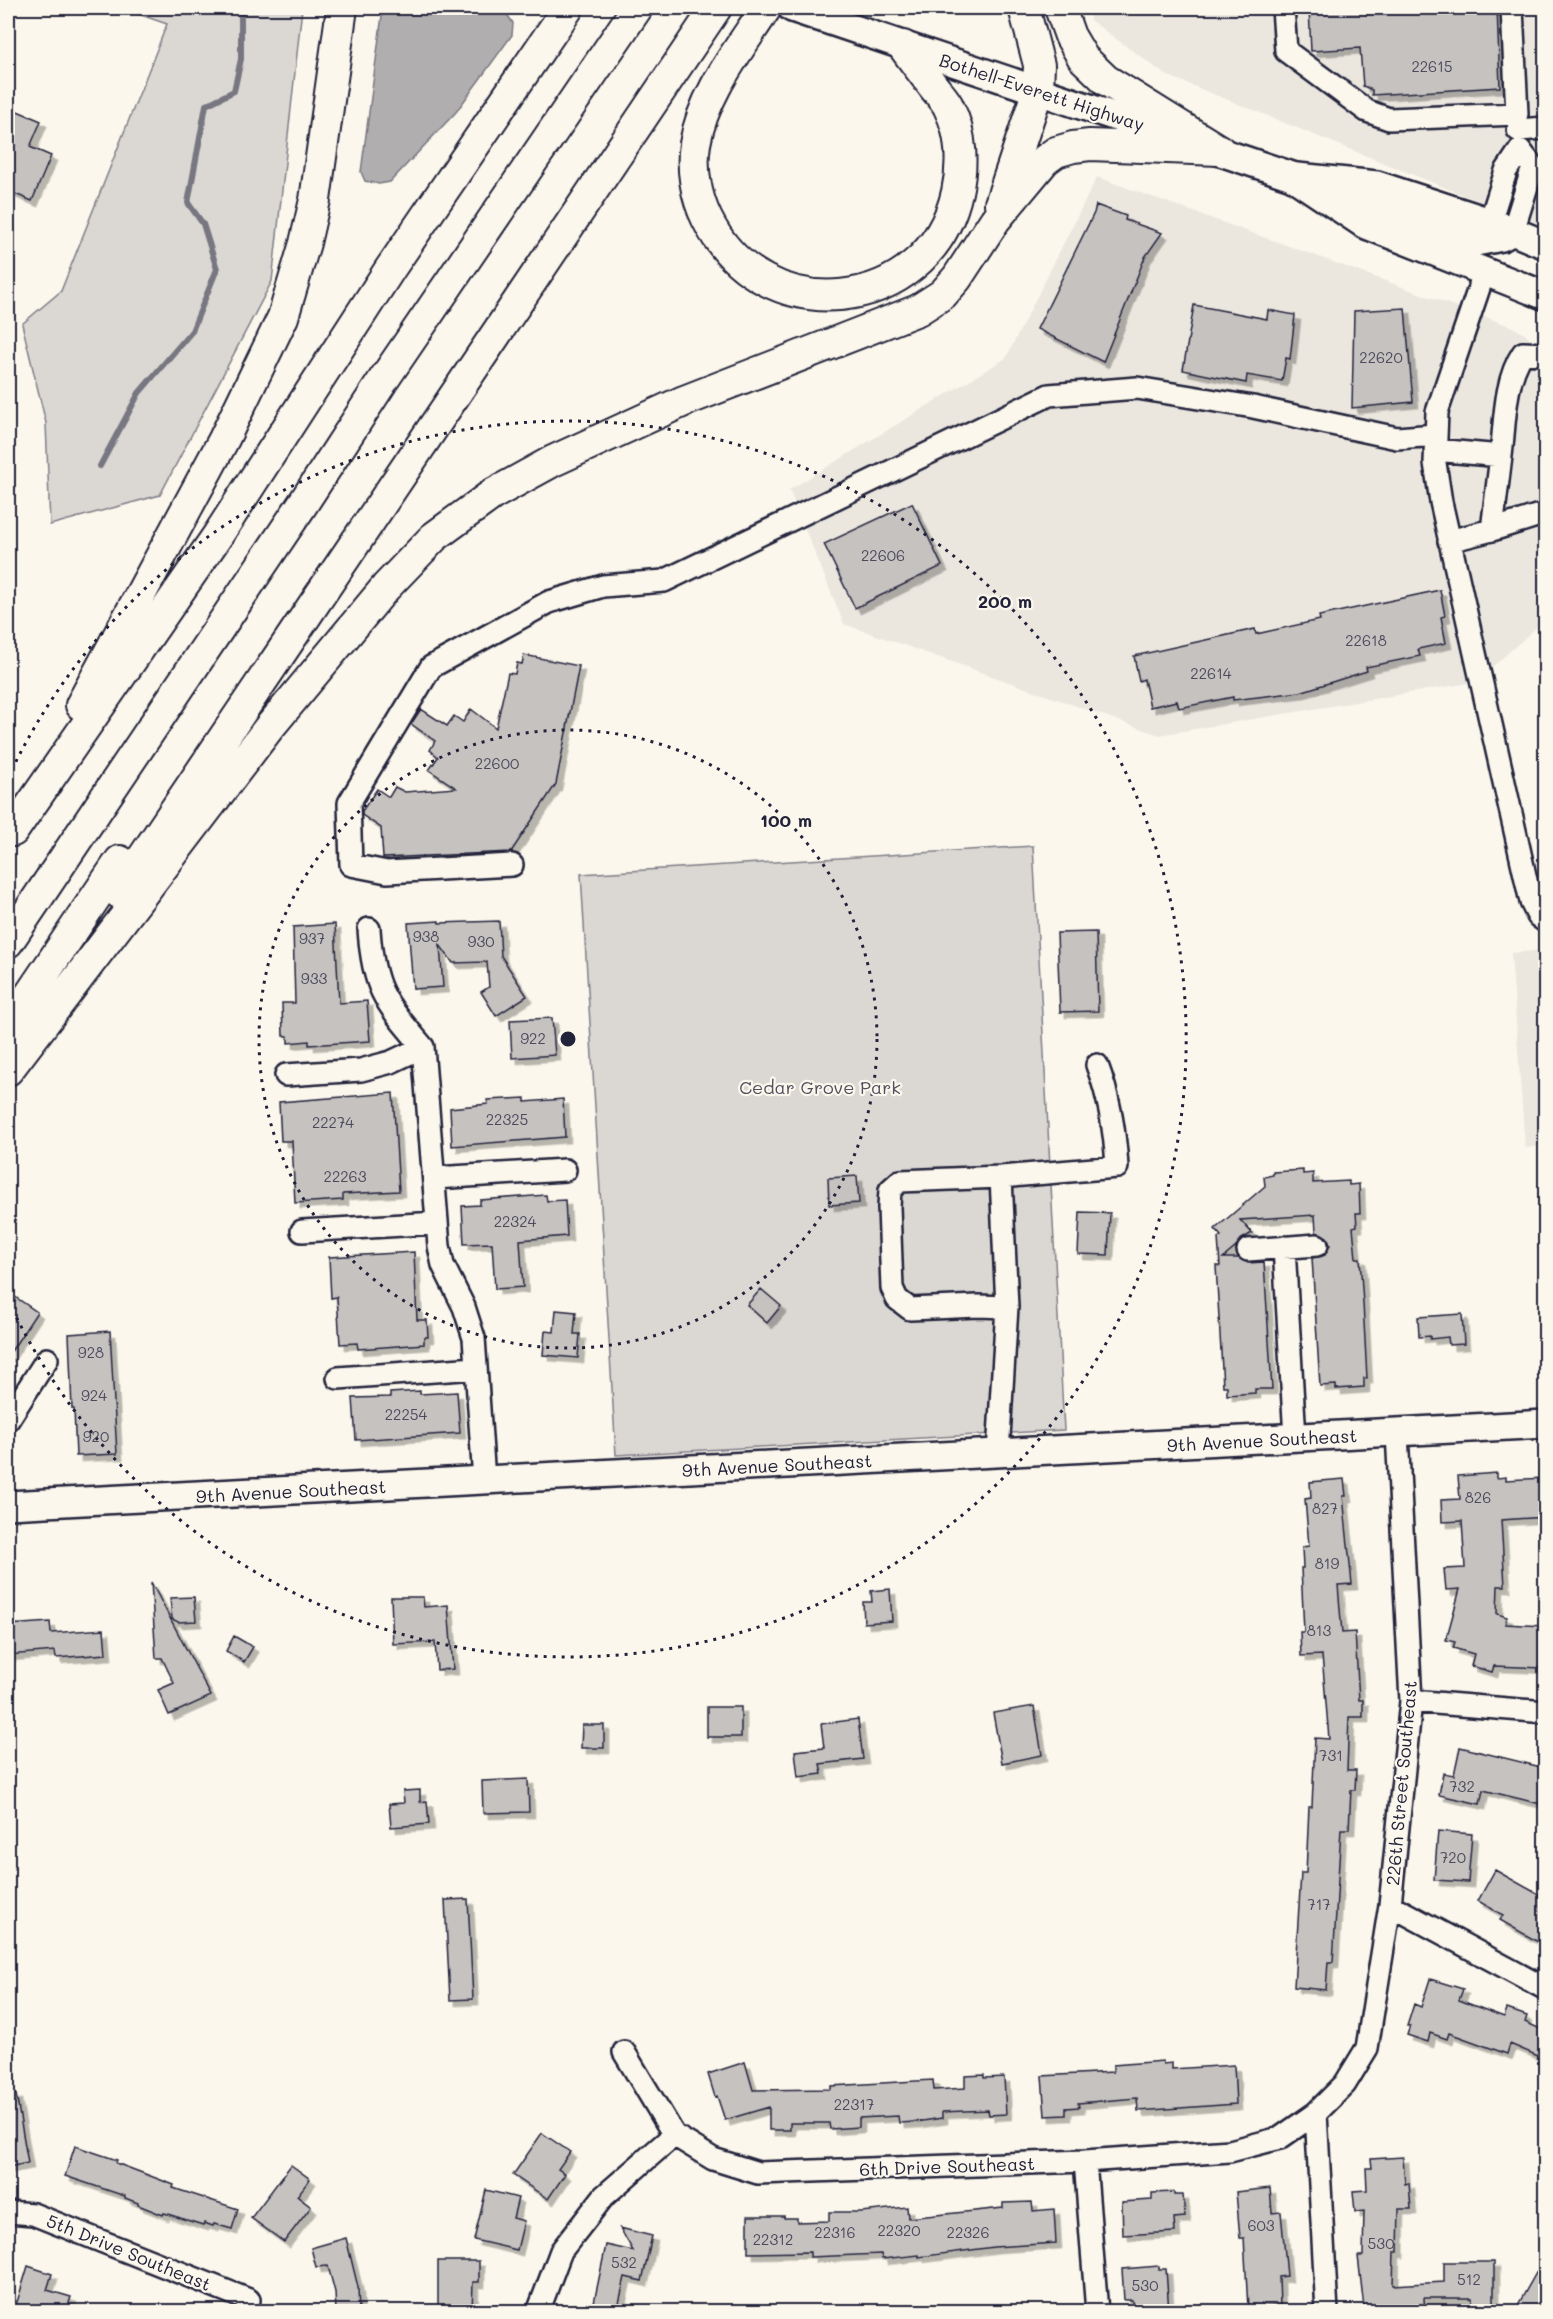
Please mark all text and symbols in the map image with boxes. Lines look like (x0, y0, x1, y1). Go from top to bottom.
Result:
street label: Bothell-Everett Highway (937, 48, 1147, 136)
house number: 22615 (1411, 56, 1453, 76)
house number: 22620 (1359, 347, 1403, 367)
house number: 22606 (861, 545, 905, 565)
text: 200 m (978, 589, 1032, 613)
house number: 22618 (1345, 630, 1387, 650)
house number: 22614 (1190, 663, 1232, 683)
house number: 22600 (475, 753, 519, 773)
text: 100 m (760, 808, 812, 832)
house number: 938 (413, 926, 439, 946)
house number: 937 (299, 928, 325, 948)
house number: 930 (468, 931, 494, 951)
house number: 933 (301, 968, 327, 988)
house number: 922 (520, 1028, 546, 1048)
centre of rings (558, 1029, 578, 1049)
park label: Cedar Grove Park (739, 1075, 901, 1099)
house number: 22325 (486, 1109, 528, 1129)
house number: 22274 (312, 1112, 354, 1132)
house number: 22263 (324, 1166, 367, 1186)
house number: 22324 (494, 1211, 537, 1231)
house number: 928 (78, 1342, 104, 1362)
house number: 924 (81, 1385, 107, 1405)
house number: 22254 (385, 1404, 427, 1424)
street label: 9th Avenue Southeast (1166, 1423, 1358, 1457)
house number: 920 (83, 1426, 109, 1446)
street label: 9th Avenue Southeast (681, 1448, 873, 1482)
street label: 9th Avenue Southeast (195, 1474, 387, 1508)
house number: 826 (1465, 1487, 1491, 1507)
house number: 827 (1312, 1498, 1338, 1518)
house number: 819 (1315, 1553, 1339, 1573)
house number: 813 (1307, 1620, 1331, 1640)
street label: 226th Street Southeast (1380, 1680, 1422, 1886)
house number: 731 (1319, 1745, 1343, 1765)
house number: 732 (1449, 1776, 1475, 1796)
house number: 720 (1440, 1847, 1466, 1867)
house number: 717 (1307, 1894, 1331, 1914)
house number: 22317 (834, 2094, 874, 2114)
street label: 6th Drive Southeast (859, 2151, 1035, 2181)
street label: 5th Drive Southeast (43, 2208, 215, 2296)
house number: 603 (1247, 2215, 1275, 2235)
house number: 22320 (877, 2220, 921, 2240)
house number: 22316 (814, 2222, 856, 2242)
house number: 22326 (947, 2222, 989, 2242)
house number: 22312 (753, 2229, 793, 2249)
house number: 530 (1368, 2233, 1394, 2253)
house number: 532 (611, 2252, 637, 2272)
house number: 512 (1457, 2269, 1481, 2289)
house number: 530 (1132, 2275, 1158, 2295)

